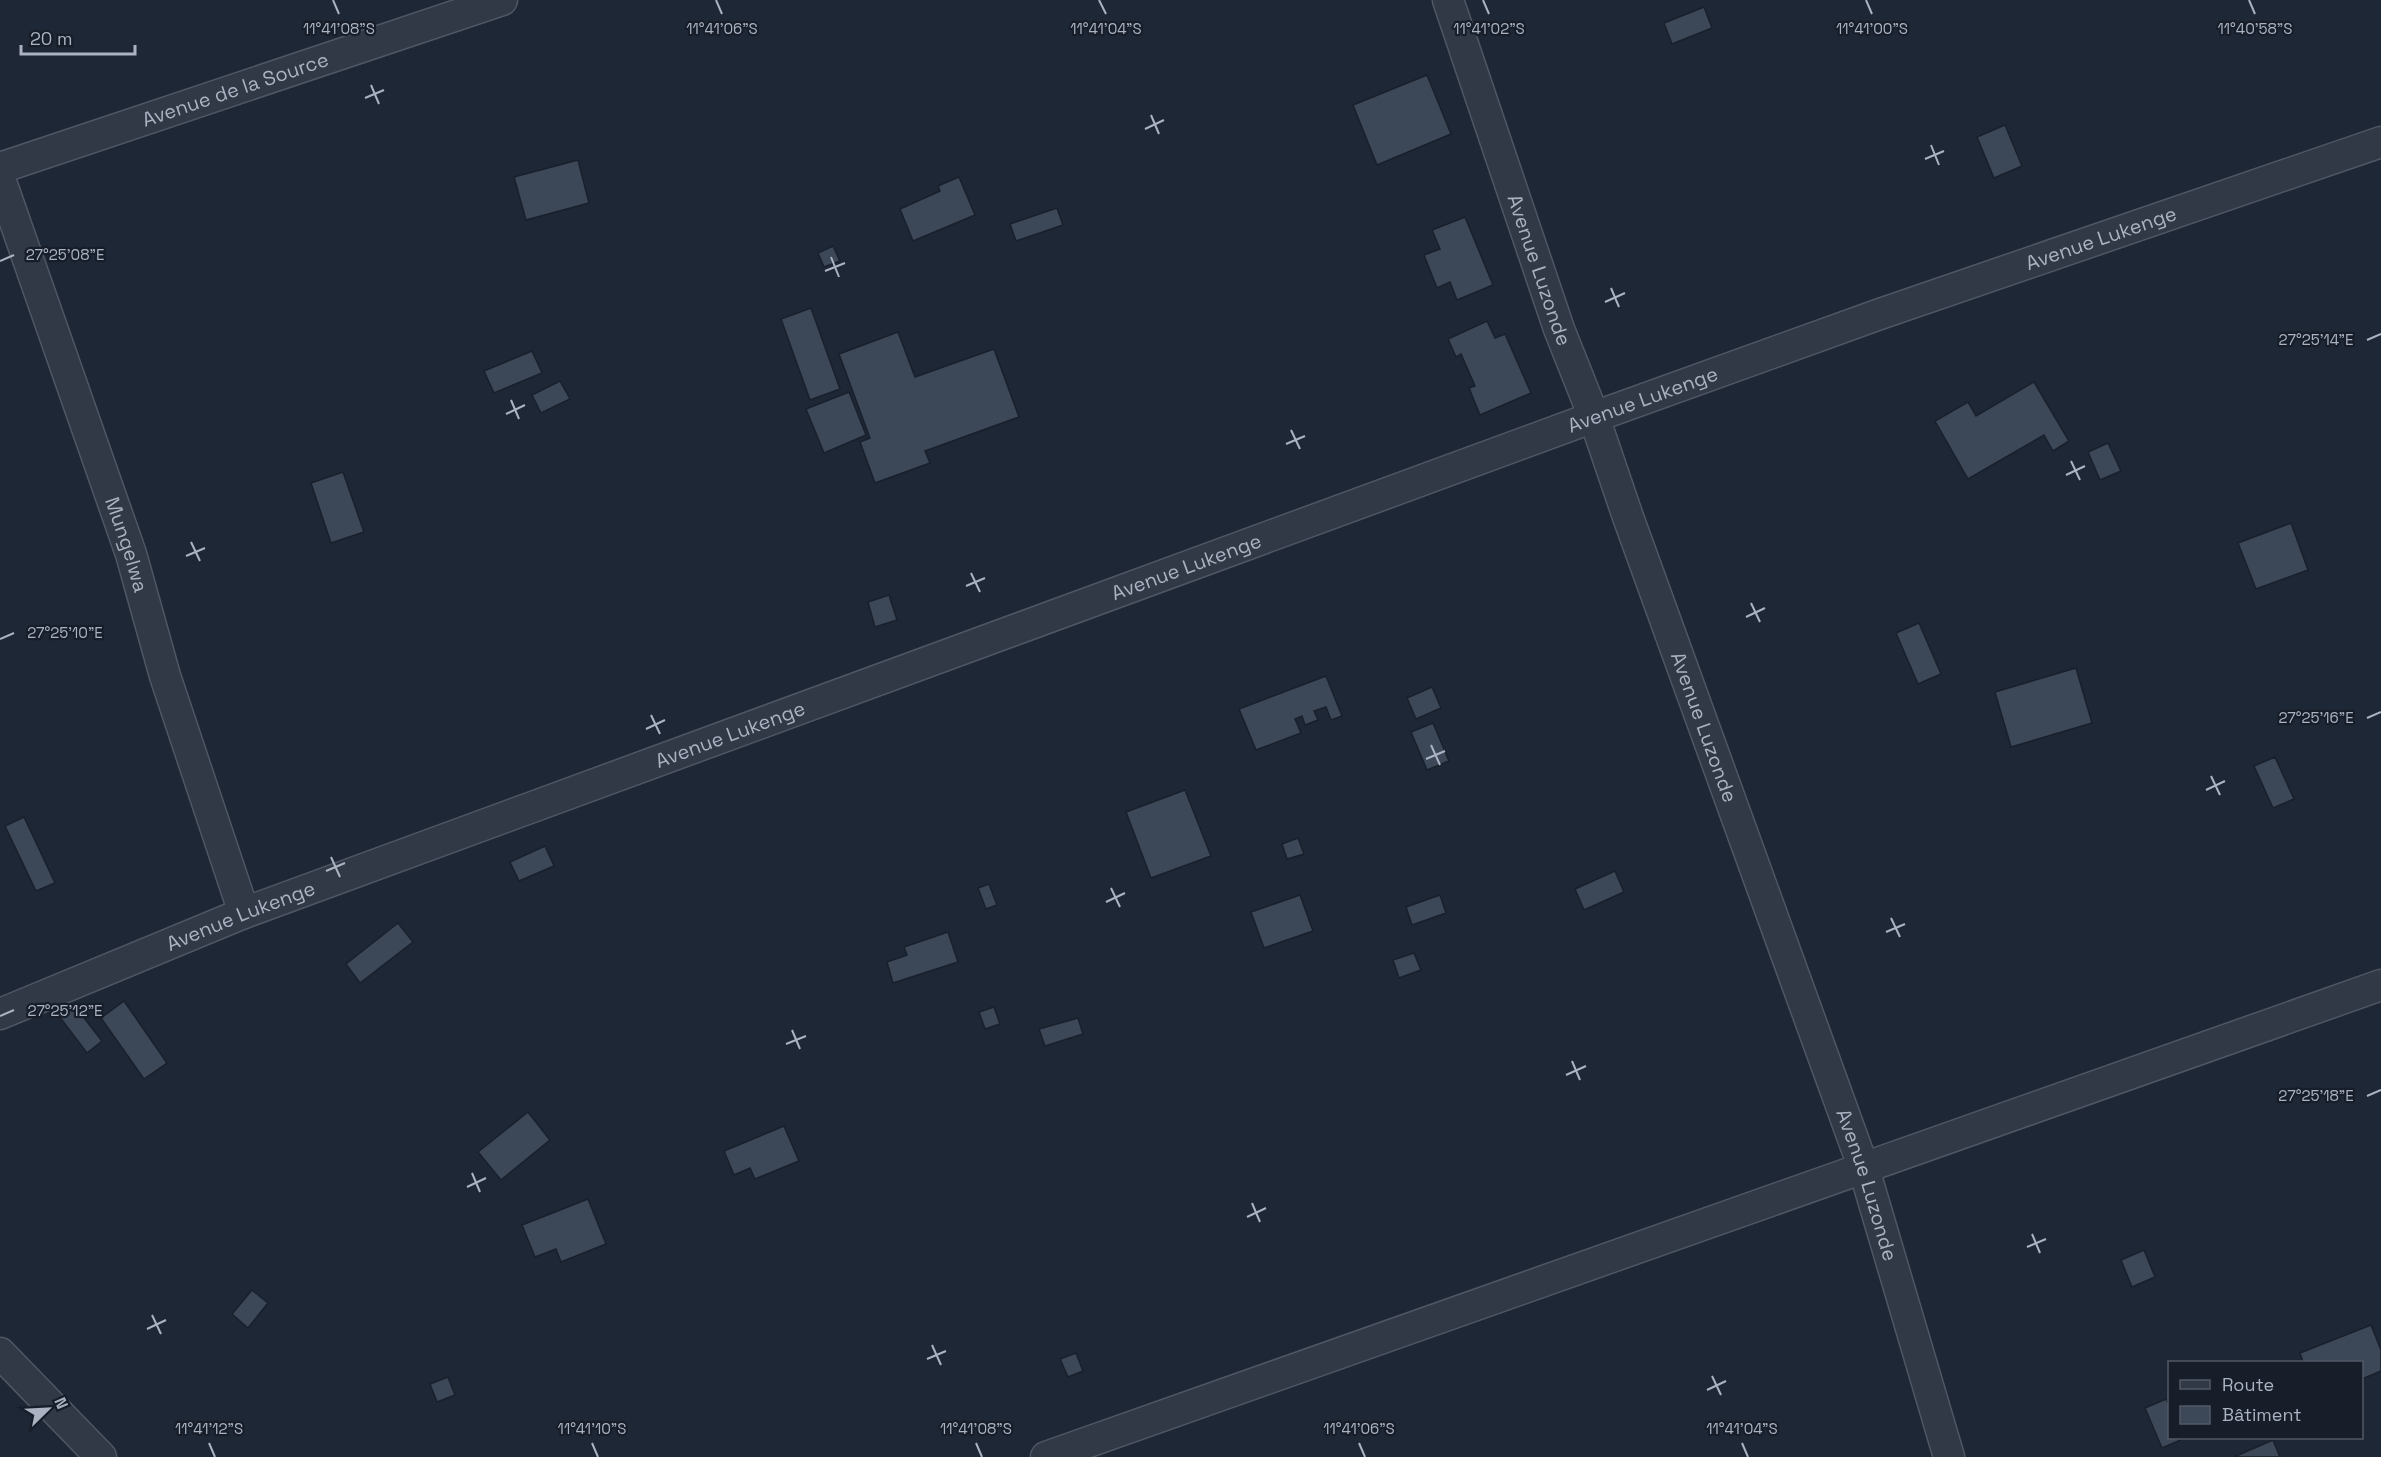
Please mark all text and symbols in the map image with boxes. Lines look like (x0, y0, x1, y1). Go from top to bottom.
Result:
scale bar (21, 18, 135, 56)
text: 11°41'08"S (303, 19, 375, 38)
text: 11°41'06"S (686, 19, 758, 38)
text: 11°41'04"S (1070, 19, 1142, 38)
text: 11°41'02"S (1453, 19, 1525, 38)
text: 11°41'00"S (1836, 19, 1908, 38)
text: 11°40'58"S (2218, 19, 2292, 38)
text: 20 m (30, 27, 73, 50)
street label: Avenue de la Source (139, 46, 332, 133)
street label: Avenue Luzonde (1501, 191, 1577, 350)
street label: Avenue Lukenge (2022, 200, 2180, 276)
text: 27°25'08"E (26, 245, 104, 264)
text: 27°25'14"E (2279, 330, 2353, 349)
street label: Avenue Lukenge (1564, 360, 1721, 439)
street label: Mungelwa (99, 493, 154, 595)
street label: Avenue Lukenge (1108, 527, 1265, 606)
text: 27°25'10"E (27, 623, 103, 642)
street label: Avenue Luzonde (1665, 648, 1743, 806)
street label: Avenue Lukenge (652, 695, 809, 774)
text: 27°25'16"E (2278, 708, 2354, 727)
street label: Avenue Lukenge (162, 875, 319, 957)
text: 27°25'12"E (27, 1001, 103, 1020)
text: 27°25'18"E (2278, 1086, 2354, 1105)
street label: Avenue Luzonde (1830, 1105, 1903, 1264)
legend (2168, 1361, 2363, 1439)
text: Route (2222, 1373, 2274, 1396)
north arrow (18, 1379, 78, 1439)
text: N (49, 1394, 73, 1412)
text: Bâtiment (2222, 1403, 2302, 1426)
text: 11°41'12"S (175, 1419, 243, 1438)
text: 11°41'10"S (558, 1419, 626, 1438)
text: 11°41'08"S (940, 1419, 1012, 1438)
text: 11°41'06"S (1323, 1419, 1395, 1438)
text: 11°41'04"S (1706, 1419, 1778, 1438)

